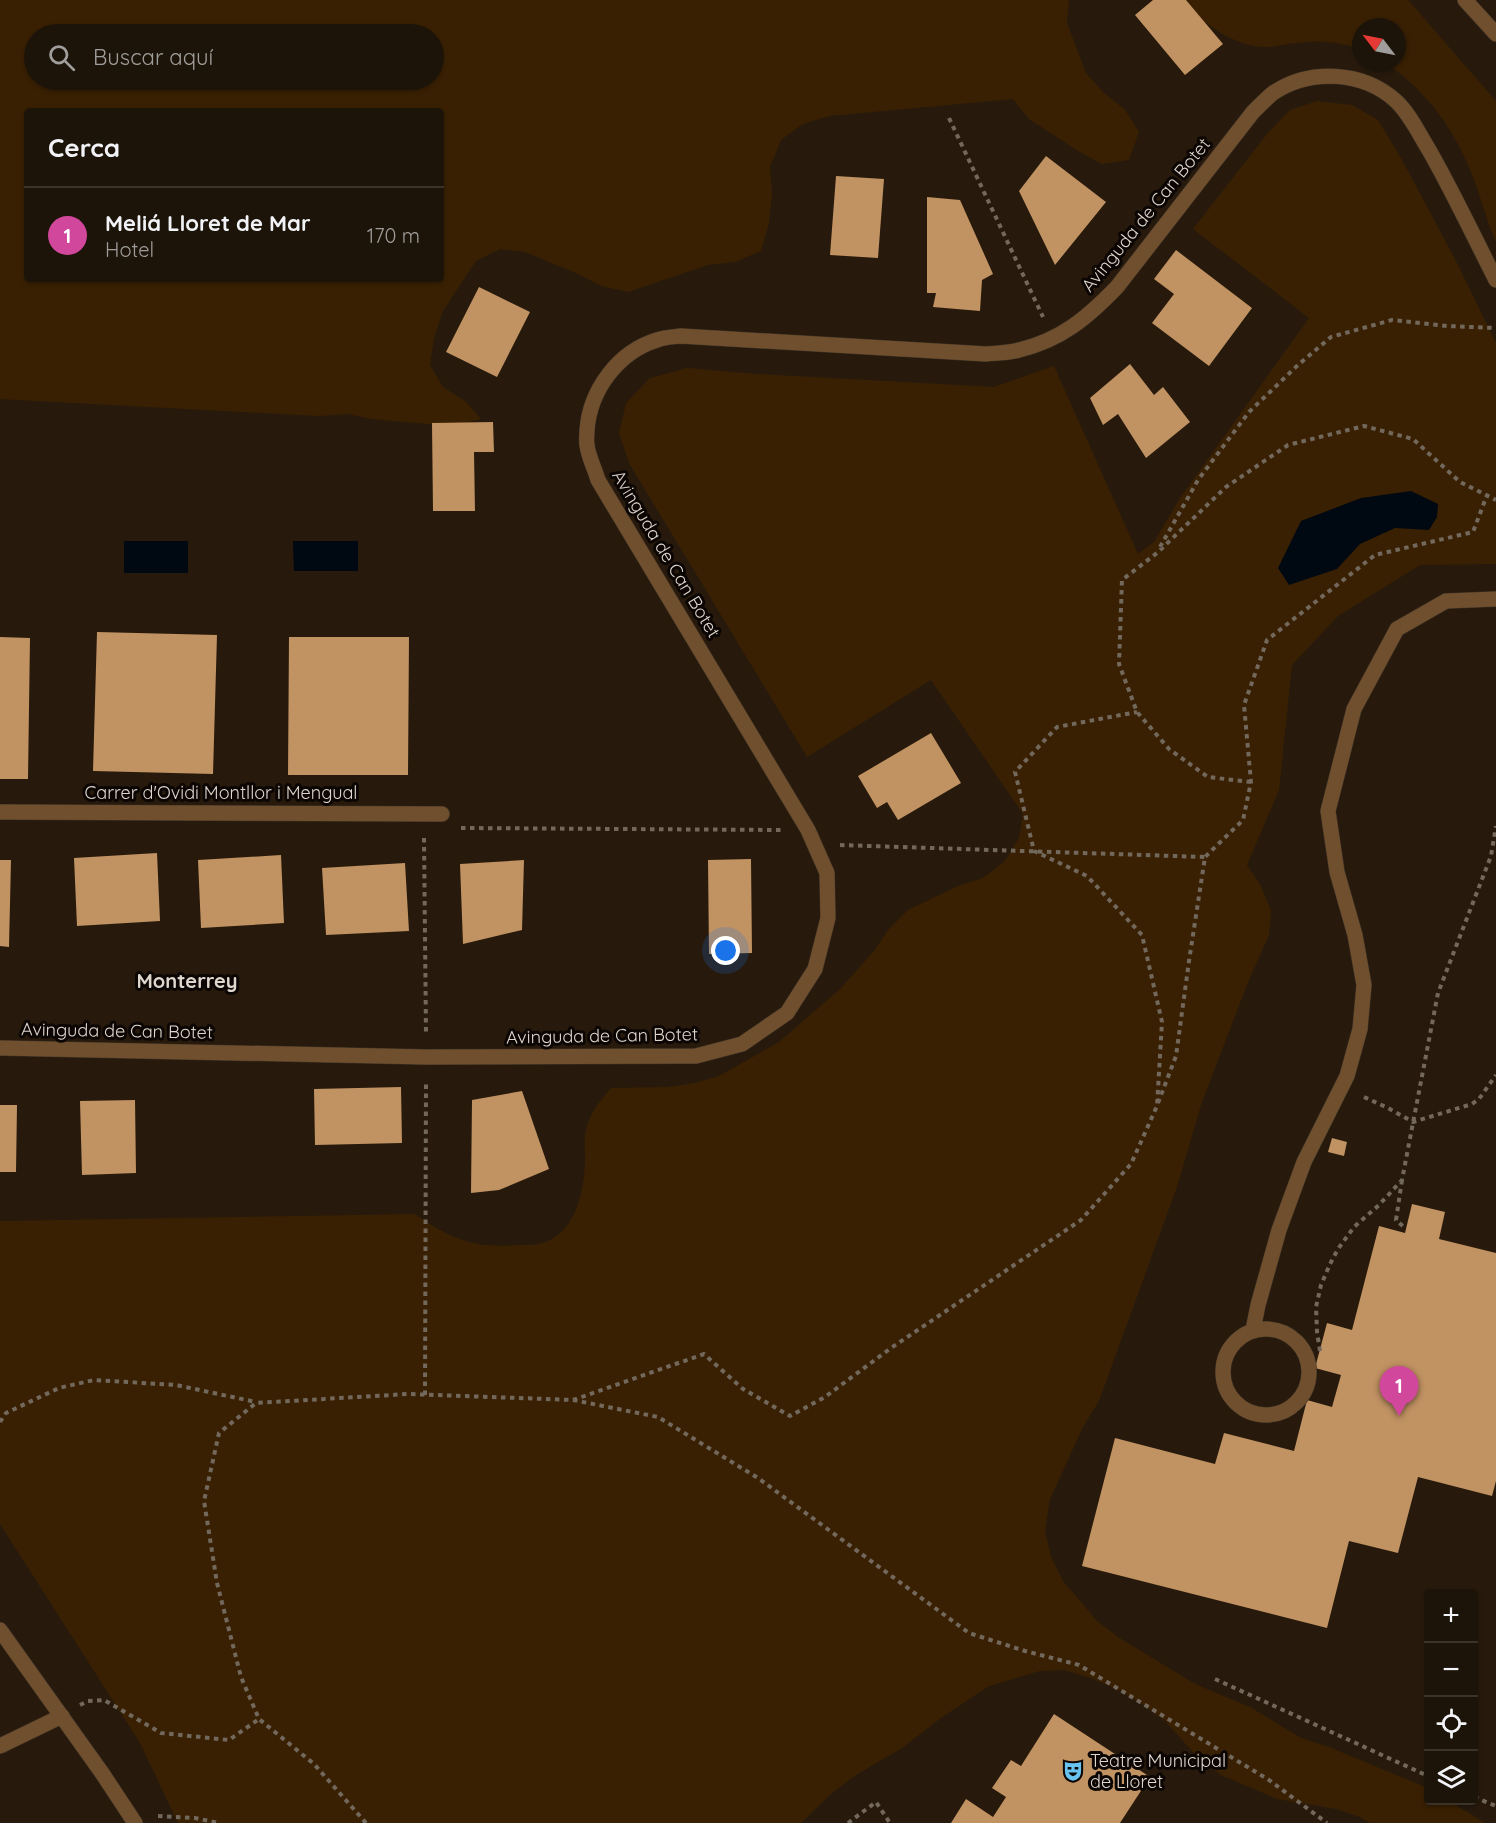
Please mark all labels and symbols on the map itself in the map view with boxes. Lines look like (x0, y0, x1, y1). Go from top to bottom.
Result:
north arrow (1352, 18, 1406, 72)
street label: Avinguda de Can Botet (1076, 133, 1215, 296)
street label: Avinguda de Can Botet (607, 466, 726, 642)
street label: Carrer d'Ovidi Montllor i Mengual (84, 781, 358, 804)
your location (711, 936, 740, 965)
district label: Monterrey (136, 968, 238, 993)
street label: Avinguda de Can Botet (21, 1017, 213, 1044)
street label: Avinguda de Can Botet (506, 1022, 698, 1049)
pin: 1 (1380, 1366, 1418, 1416)
place label: Teatre Municipal de Lloret (1090, 1749, 1226, 1793)
theatre icon: Teatre Municipal de Lloret (1061, 1759, 1085, 1783)

